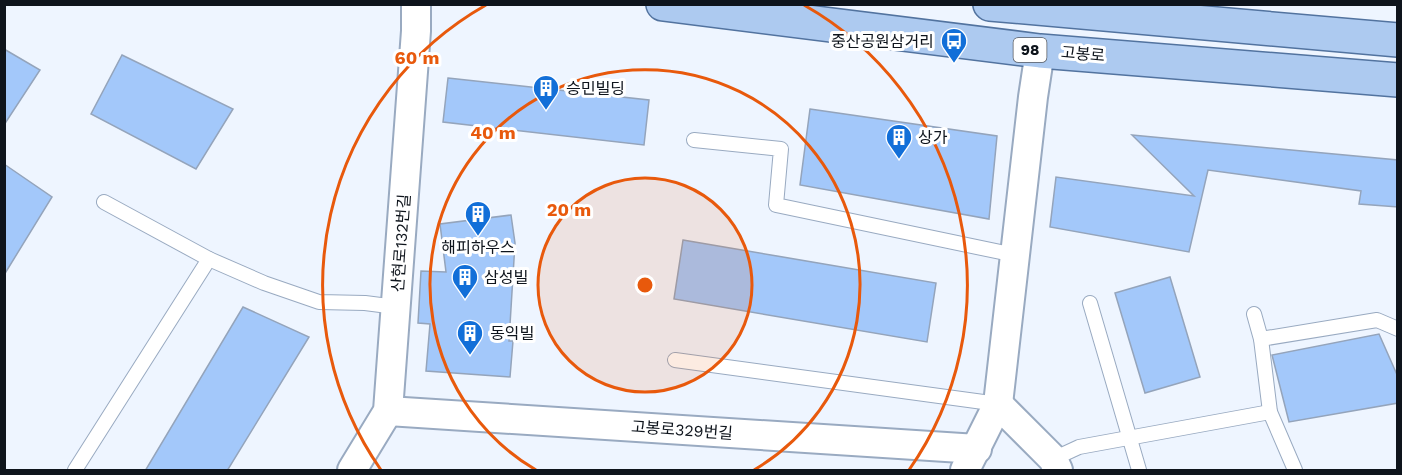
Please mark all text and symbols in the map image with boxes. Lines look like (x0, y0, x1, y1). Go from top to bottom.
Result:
bus stop icon: 중산공원삼거리 (939, 26, 969, 64)
place label: 중산공원삼거리 (831, 32, 934, 51)
road number: 98 (1014, 38, 1046, 62)
street label: 고봉로 (1060, 43, 1106, 65)
text: 60 m (395, 47, 439, 68)
building icon: 승민빌딩 (531, 73, 561, 111)
place label: 승민빌딩 (566, 79, 625, 98)
text: 40 m (470, 122, 516, 143)
building icon: 상가 (884, 122, 914, 160)
place label: 상가 (918, 128, 948, 147)
street label: 산현로132번길 (388, 193, 414, 293)
building icon: 해피하우스 (463, 199, 493, 237)
text: 20 m (547, 199, 591, 220)
place label: 해피하우스 (441, 238, 515, 257)
building icon: 삼성빌 (450, 262, 480, 300)
place label: 삼성빌 (484, 268, 528, 287)
centre of rings (635, 275, 655, 295)
building icon: 동익빌 (455, 318, 485, 356)
place label: 동익빌 (490, 324, 534, 343)
street label: 고봉로329번길 (630, 417, 734, 443)

